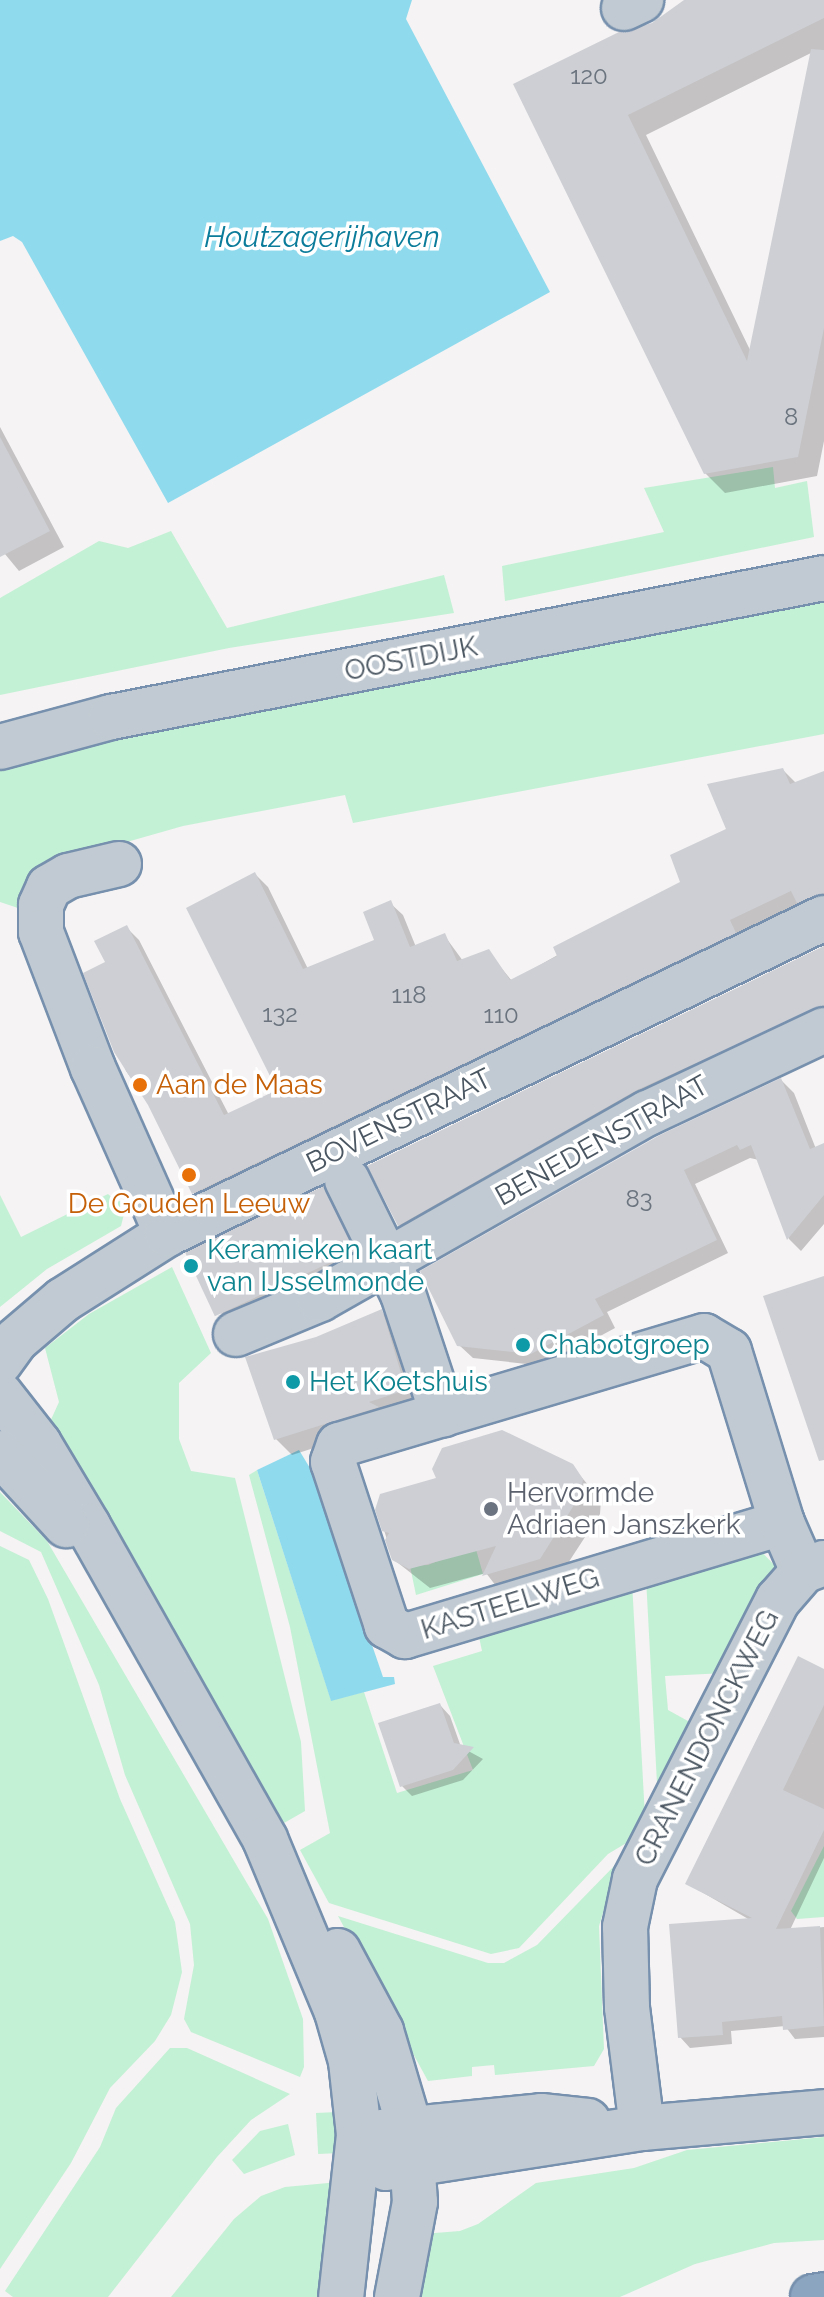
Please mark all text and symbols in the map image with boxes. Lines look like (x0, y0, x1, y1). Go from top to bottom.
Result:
house number: 120 (570, 62, 608, 90)
water label: Houtzagerijhaven (204, 219, 440, 255)
house number: 8 (784, 403, 798, 431)
street label: OOSTDIJK (342, 630, 480, 688)
house number: 118 (392, 981, 426, 1009)
house number: 132 (262, 1000, 298, 1028)
house number: 110 (483, 1001, 519, 1029)
street label: BOVENSTRAAT (301, 1062, 497, 1180)
place label: Aan de Maas (156, 1068, 323, 1102)
street label: BENEDENSTRAAT (490, 1069, 714, 1213)
marker: Aan de Maas (131, 1076, 149, 1094)
marker: De Gouden Leeuw (180, 1166, 198, 1184)
house number: 83 (625, 1185, 653, 1213)
place label: De Gouden Leeuw (68, 1187, 310, 1221)
place label: Keramieken kaart van IJsselmonde (207, 1233, 432, 1299)
marker: Keramieken kaart van IJsselmonde (182, 1257, 200, 1275)
place label: Chabotgroep (539, 1328, 710, 1362)
marker: Chabotgroep (514, 1336, 532, 1354)
place label: Het Koetshuis (309, 1365, 488, 1399)
marker: Het Koetshuis (284, 1373, 302, 1391)
place label: Hervormde Adriaen Janszkerk (507, 1476, 741, 1542)
marker: Hervormde Adriaen Janszkerk (482, 1500, 500, 1518)
street label: KASTEELWEG (417, 1561, 603, 1647)
street label: CRANENDONCKWEG (628, 1605, 786, 1871)

